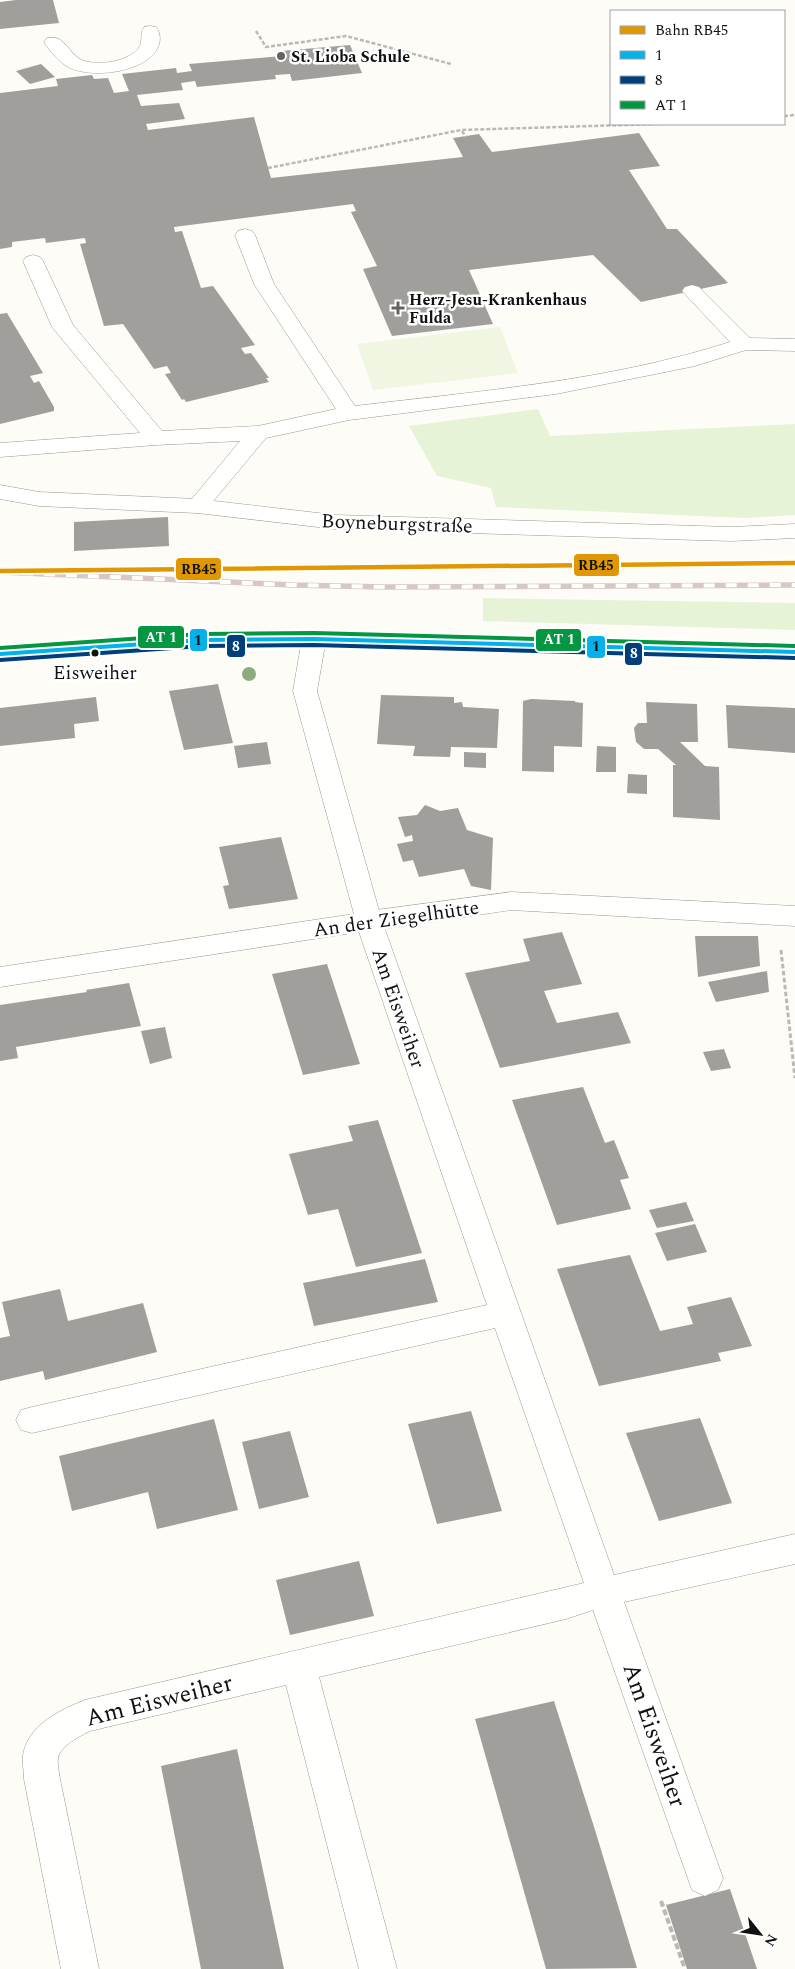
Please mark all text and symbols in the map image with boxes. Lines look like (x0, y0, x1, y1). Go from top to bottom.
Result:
legend (610, 10, 785, 125)
text: Bahn RB45 (655, 19, 728, 42)
text: 1 (655, 44, 663, 67)
place label: St. Lioba Schule (291, 45, 410, 69)
marker: St. Lioba Schule (275, 50, 287, 62)
text: 8 (655, 69, 663, 92)
text: AT 1 (655, 94, 687, 117)
place label: Herz-Jesu-Krankenhaus Fulda (409, 288, 587, 330)
marker: Herz-Jesu-Krankenhaus Fulda (391, 301, 405, 315)
street label: Boyneburgstraße (321, 506, 473, 542)
line badge: RB45 (573, 553, 620, 577)
text: RB45 (578, 555, 614, 576)
line badge: RB45 (175, 557, 222, 581)
text: RB45 (181, 559, 217, 580)
line badge: AT 1 (137, 625, 185, 649)
text: AT 1 (145, 627, 177, 648)
line badge: 1 (189, 628, 208, 652)
line badge: AT 1 (535, 628, 582, 652)
text: AT 1 (543, 629, 575, 650)
text: 1 (194, 630, 202, 651)
line badge: 8 (226, 634, 246, 658)
line badge: 1 (586, 635, 606, 659)
text: 8 (232, 636, 240, 657)
text: 1 (592, 636, 600, 657)
line badge: 8 (624, 642, 643, 666)
text: 8 (630, 643, 638, 664)
marker: Eisweiher (90, 648, 100, 658)
place label: Eisweiher (53, 659, 137, 688)
street label: An der Ziegelhütte (311, 892, 481, 945)
street label: Am Eisweiher (363, 944, 433, 1073)
street label: Am Eisweiher (613, 1658, 696, 1812)
street label: Am Eisweiher (82, 1665, 237, 1737)
north arrow (735, 1909, 785, 1959)
text: N (759, 1930, 783, 1950)

